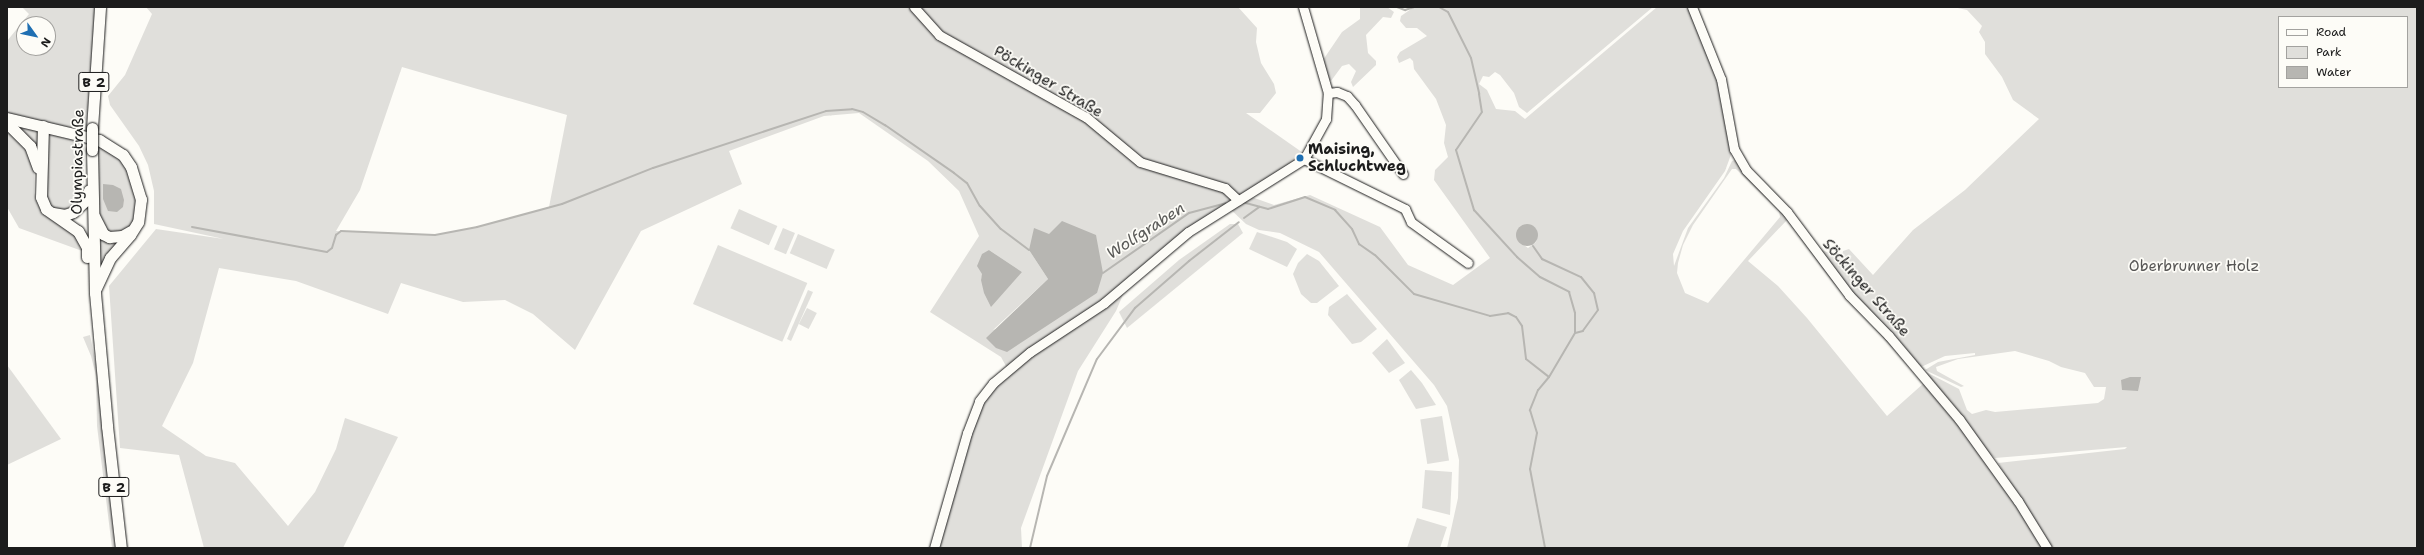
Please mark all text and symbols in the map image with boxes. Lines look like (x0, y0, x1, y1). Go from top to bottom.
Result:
north arrow (16, 16, 56, 56)
legend (2278, 16, 2408, 88)
text: Road (2316, 24, 2346, 40)
text: N (37, 35, 54, 50)
street label: Pöckinger Straße (990, 42, 1106, 122)
text: Park (2316, 44, 2342, 60)
text: Water (2316, 64, 2351, 80)
road number: B 2 (78, 70, 110, 94)
street label: Olympiastraße (68, 109, 88, 215)
place label: Maising, Schluchtweg (1308, 140, 1406, 175)
marker: Maising, Schluchtweg (1295, 153, 1305, 163)
water label: Wolfgraben (1103, 199, 1189, 263)
street label: Söckinger Straße (1819, 235, 1913, 341)
park label: Oberbrunner Holz (2129, 258, 2259, 276)
road number: B 2 (98, 475, 130, 499)

